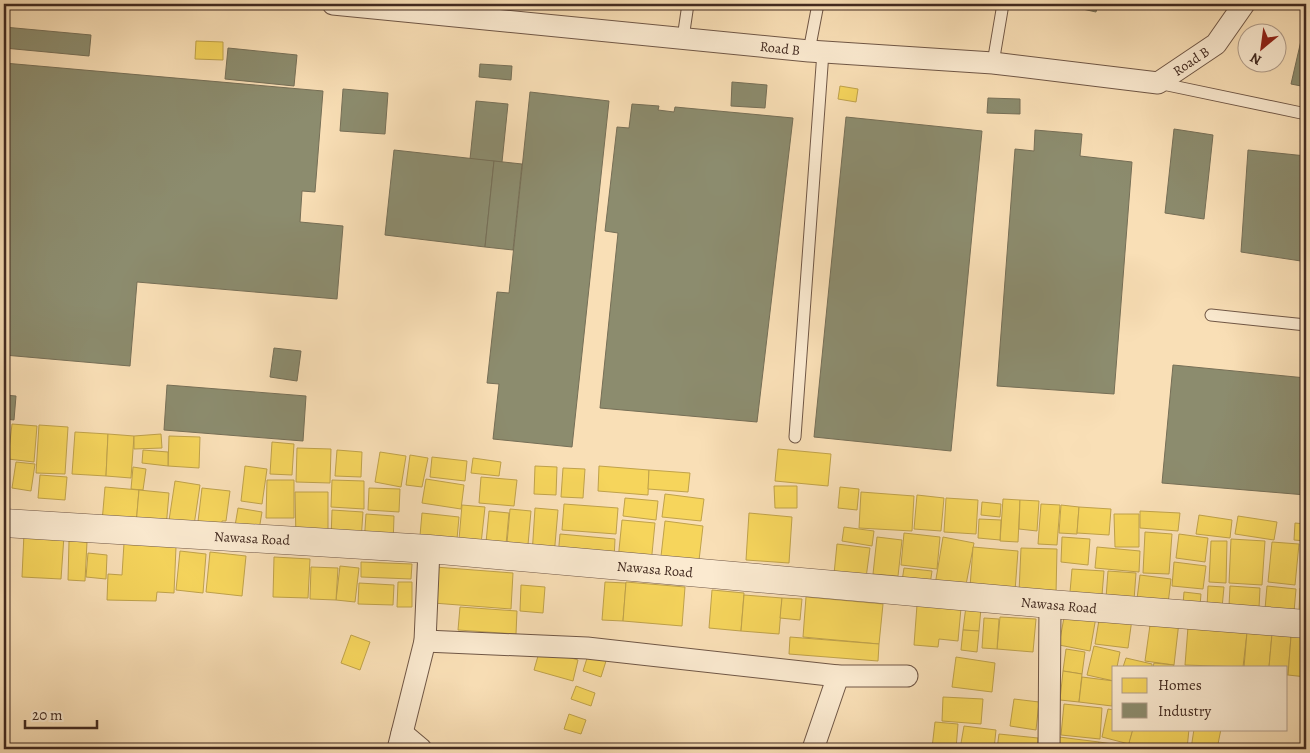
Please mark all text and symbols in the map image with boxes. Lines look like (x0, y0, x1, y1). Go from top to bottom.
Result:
north arrow (1238, 22, 1288, 72)
street label: Road B (759, 37, 801, 60)
street label: Road B (1169, 42, 1213, 81)
text: N (1247, 48, 1265, 70)
street label: Nawasa Road (213, 527, 291, 550)
street label: Nawasa Road (616, 557, 694, 582)
street label: Nawasa Road (1020, 593, 1098, 618)
legend (1112, 666, 1288, 730)
text: Homes (1158, 675, 1202, 695)
scale bar (25, 698, 98, 730)
text: Industry (1158, 701, 1212, 721)
text: 20 m (32, 705, 63, 725)

